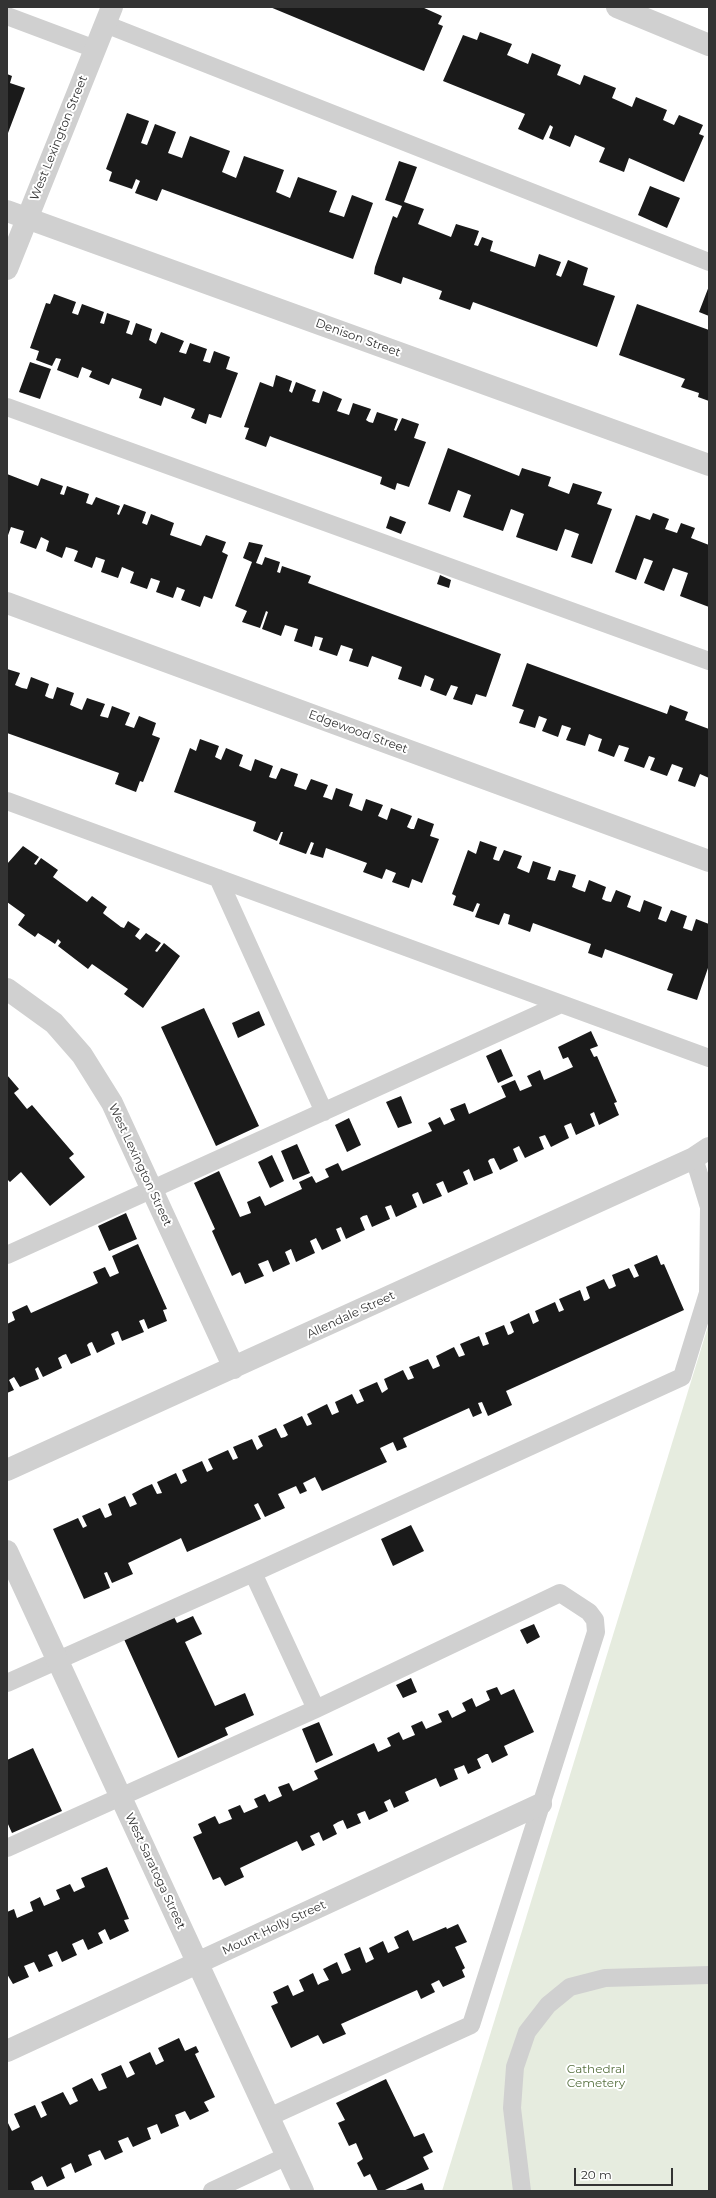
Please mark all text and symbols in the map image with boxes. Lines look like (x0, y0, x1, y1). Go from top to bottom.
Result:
street label: West Lexington Street (27, 73, 91, 203)
street label: Denison Street (314, 316, 402, 360)
street label: Edgewood Street (306, 707, 410, 757)
street label: West Lexington Street (105, 1101, 175, 1229)
street label: Allendale Street (305, 1288, 397, 1342)
street label: West Saratoga Street (122, 1811, 188, 1931)
street label: Mount Holly Street (220, 1898, 328, 1958)
park label: Cathedral Cemetery (567, 2062, 625, 2090)
scale bar (576, 2160, 675, 2186)
text: 20 m (581, 2167, 612, 2182)

